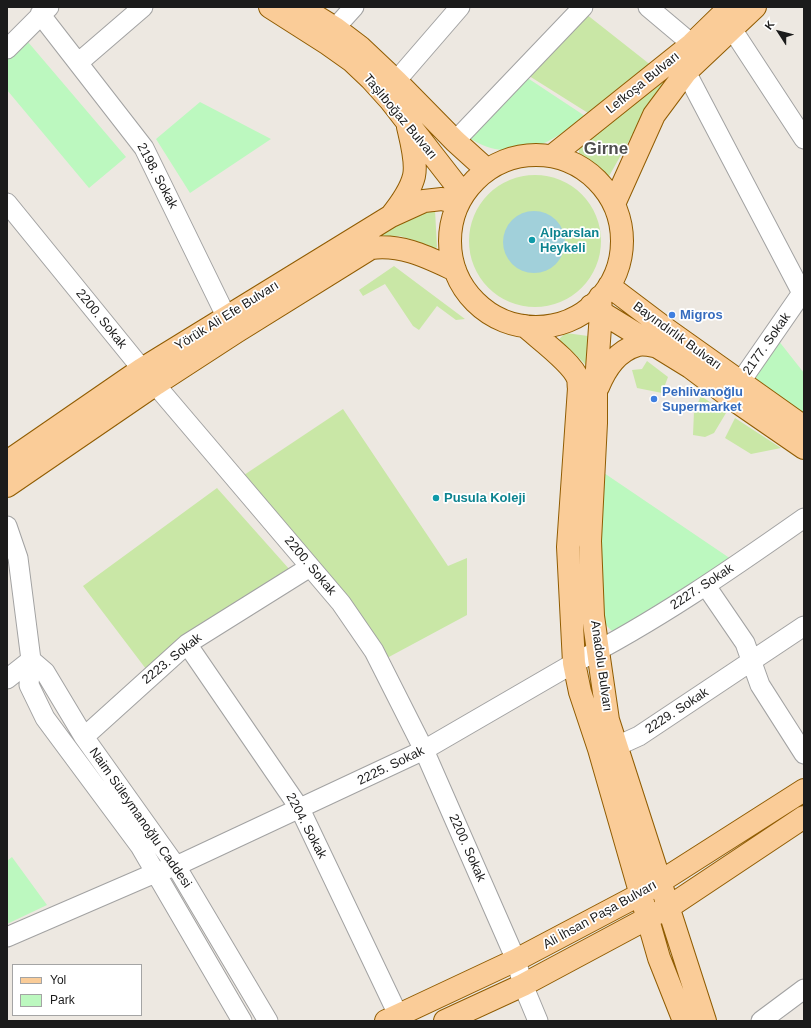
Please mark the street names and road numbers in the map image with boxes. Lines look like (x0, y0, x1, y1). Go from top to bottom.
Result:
street label: Lefkoşa Bulvarı (603, 49, 683, 117)
street label: Taşlıboğaz Bulvarı (360, 71, 440, 163)
street label: 2198. Sokak (133, 140, 181, 212)
street label: Yörük Ali Efe Bulvarı (172, 278, 282, 354)
street label: 2200. Sokak (72, 286, 130, 352)
street label: Bayındırlık Bulvarı (630, 299, 724, 373)
street label: 2177. Sokak (740, 310, 794, 378)
street label: 2200. Sokak (281, 533, 339, 599)
street label: 2227. Sokak (667, 561, 737, 613)
street label: Anadolu Bulvarı (587, 619, 615, 713)
street label: 2223. Sokak (139, 630, 205, 688)
street label: 2229. Sokak (642, 685, 712, 737)
street label: 2225. Sokak (355, 743, 427, 789)
street label: Naim Süleymanoğlu Caddesi (86, 745, 194, 891)
street label: 2204. Sokak (282, 790, 330, 862)
street label: 2200. Sokak (445, 812, 489, 884)
street label: Ali İhsan Paşa Bulvarı (541, 877, 659, 953)

